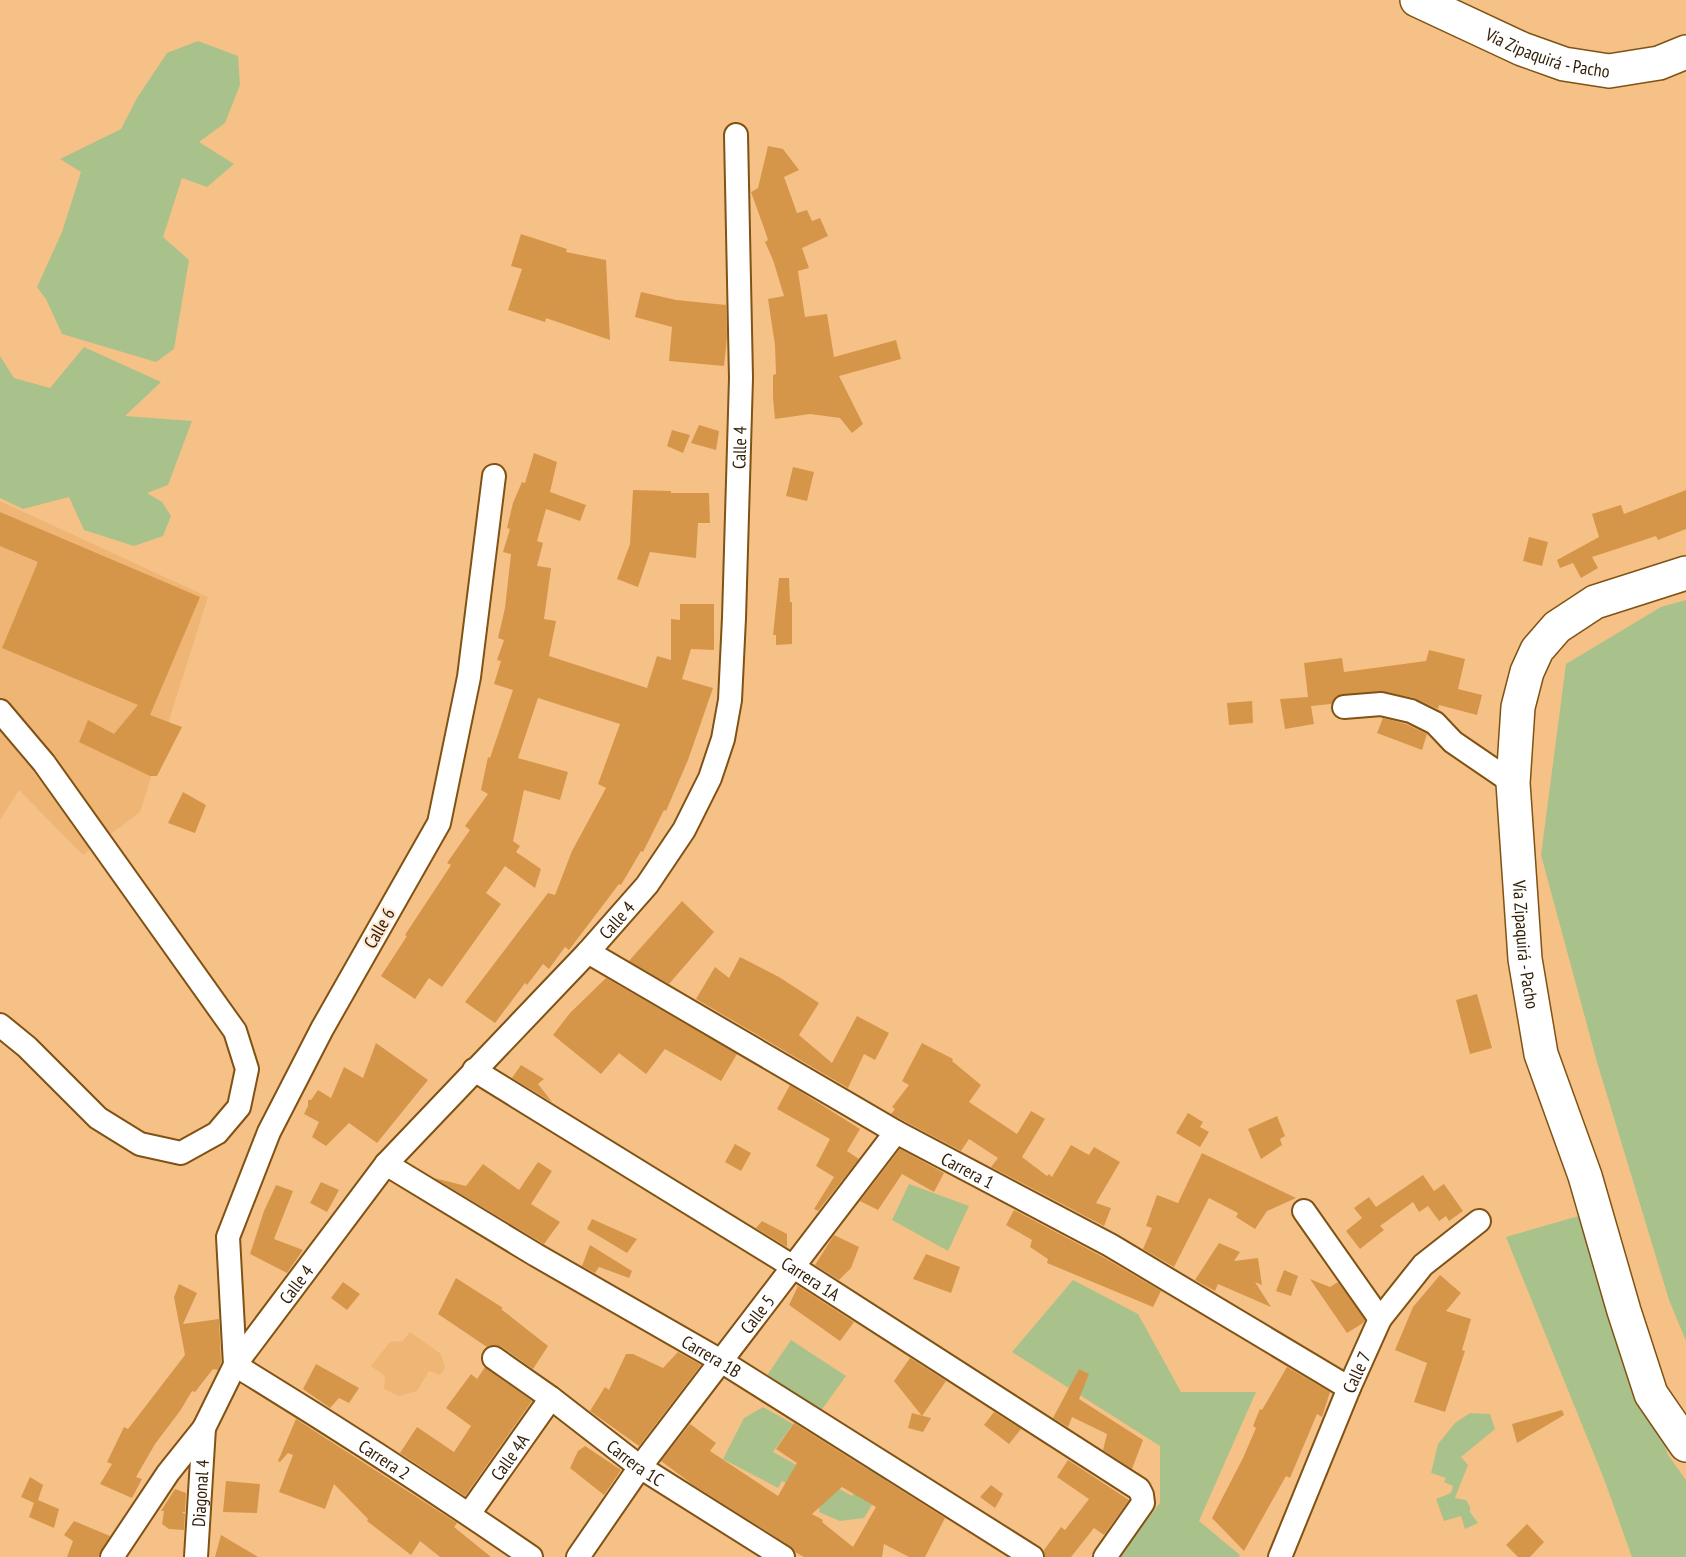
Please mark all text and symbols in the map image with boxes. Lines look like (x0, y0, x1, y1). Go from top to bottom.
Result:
street label: Vía Zipaquirá - Pacho (1481, 22, 1612, 82)
street label: Calle 4 (727, 426, 751, 469)
street label: Vía Zipaquirá - Pacho (1508, 878, 1545, 1011)
street label: Calle 4 (594, 896, 639, 943)
street label: Calle 6 (358, 904, 400, 952)
street label: Carrera 1 (937, 1147, 998, 1193)
street label: Carrera 1A (777, 1251, 845, 1306)
street label: Calle 4 (274, 1260, 318, 1308)
street label: Calle 5 (735, 1290, 779, 1338)
street label: Carrera 1B (678, 1330, 746, 1382)
street label: Calle 7 (1337, 1348, 1375, 1396)
street label: Calle 4A (485, 1429, 534, 1485)
street label: Carrera 2 (355, 1434, 415, 1484)
street label: Carrera 1C (602, 1434, 668, 1491)
street label: Diagonal 4 (186, 1459, 214, 1527)

